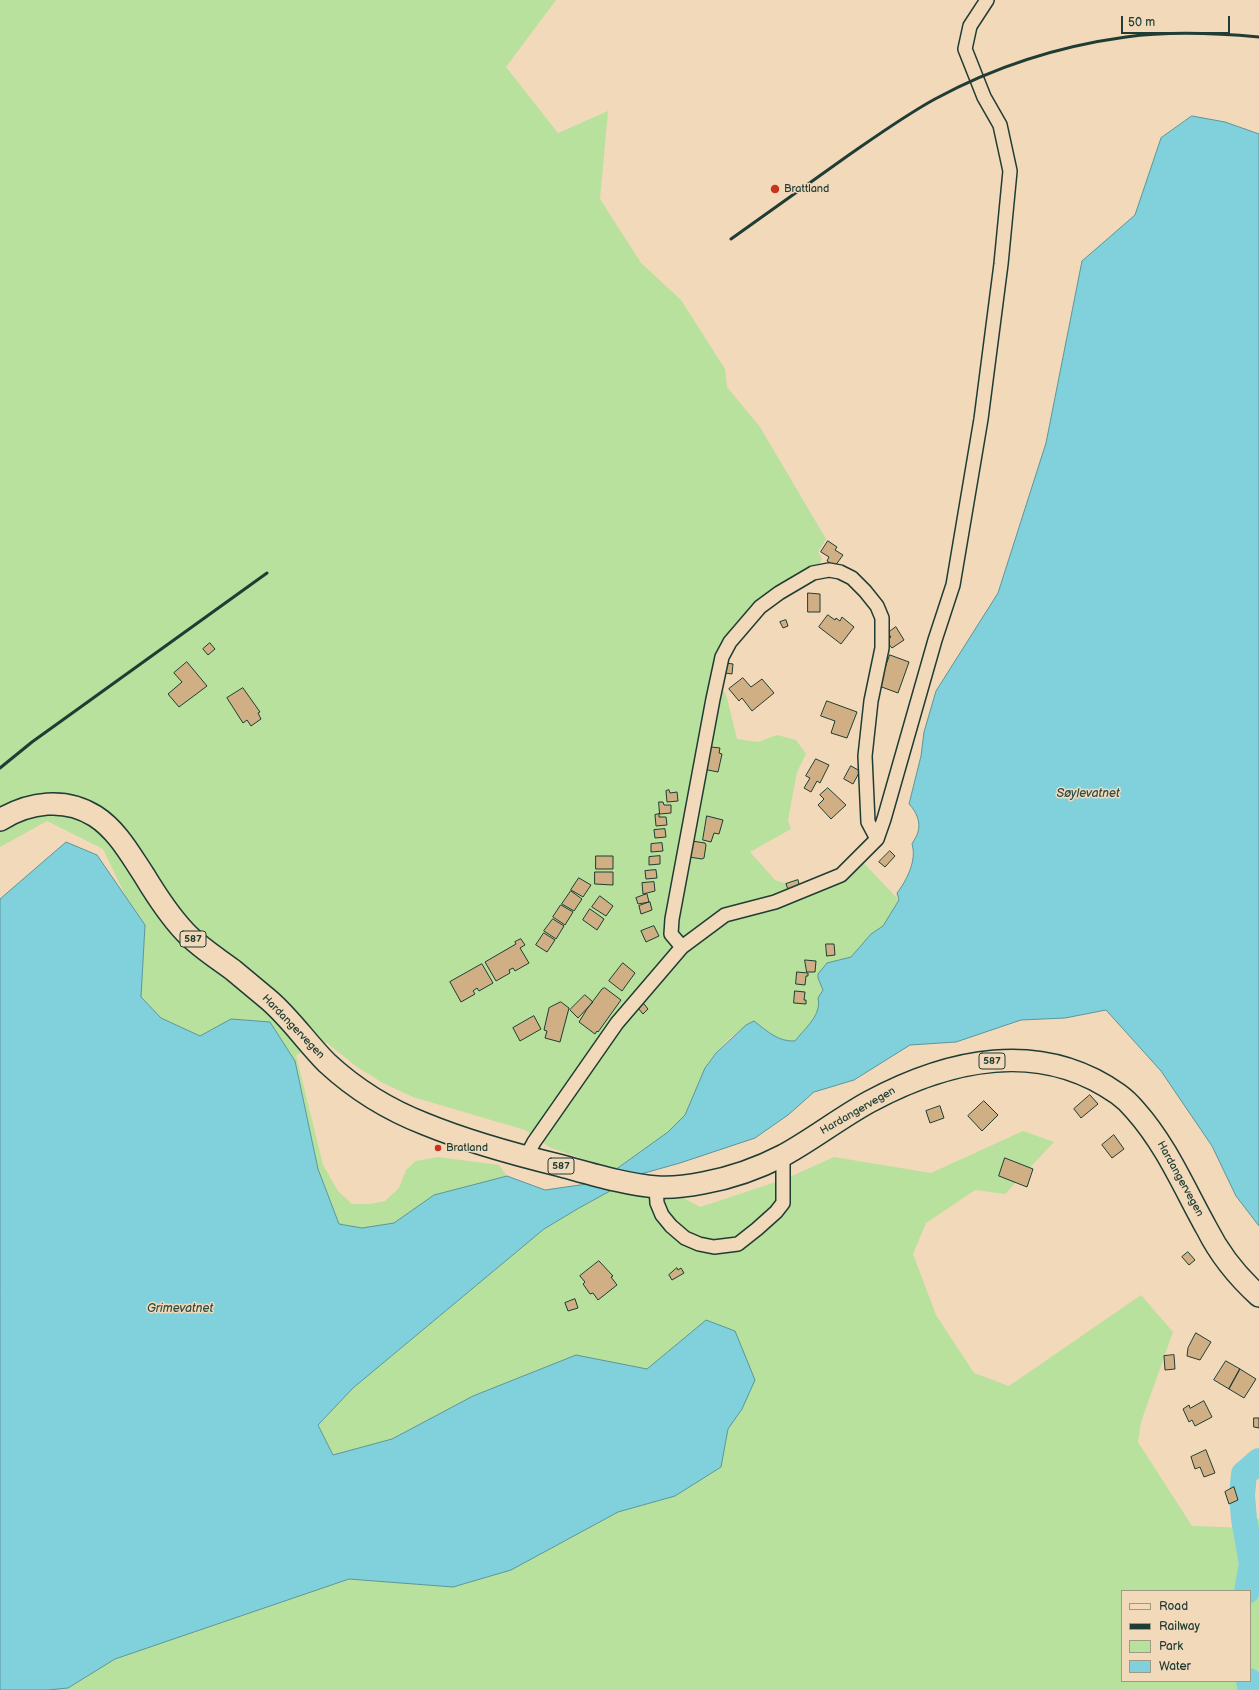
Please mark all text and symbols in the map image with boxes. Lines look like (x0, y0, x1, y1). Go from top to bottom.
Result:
scale bar (1123, 8, 1232, 34)
text: 50 m (1128, 15, 1155, 30)
place label: Brattland (784, 182, 829, 196)
marker: Brattland (769, 183, 781, 195)
water label: Søylevatnet (1056, 787, 1120, 801)
road number: 587 (180, 931, 206, 947)
street label: Hardangervegen (259, 992, 327, 1062)
road number: 587 (979, 1053, 1005, 1069)
street label: Hardangervegen (818, 1084, 898, 1138)
street label: Hardangervegen (1154, 1139, 1206, 1219)
place label: Bratland (446, 1141, 488, 1155)
marker: Bratland (433, 1143, 443, 1153)
road number: 587 (548, 1158, 574, 1174)
water label: Grimevatnet (147, 1302, 213, 1316)
legend (1121, 1590, 1251, 1682)
text: Road (1159, 1599, 1188, 1614)
text: Railway (1159, 1619, 1200, 1634)
text: Park (1159, 1639, 1183, 1654)
text: Water (1159, 1659, 1191, 1674)

